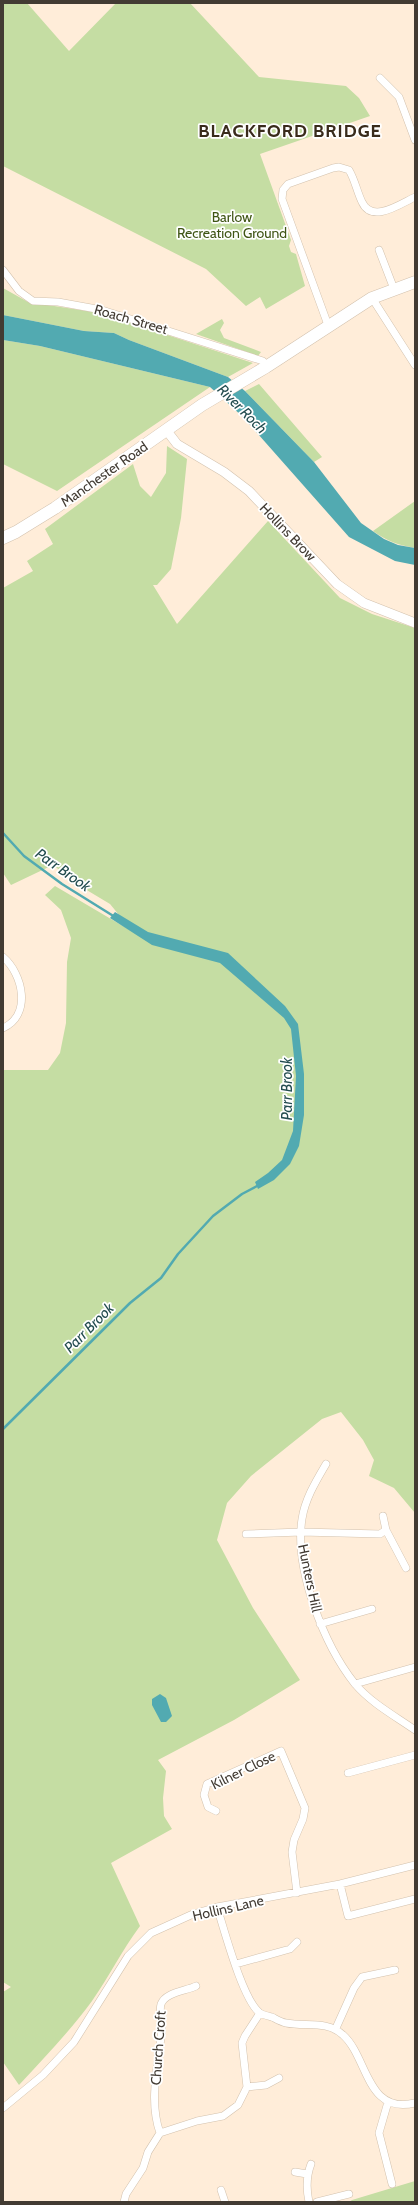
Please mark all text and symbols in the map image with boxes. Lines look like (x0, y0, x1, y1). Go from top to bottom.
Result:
district label: BLACKFORD BRIDGE (198, 120, 382, 142)
park label: Barlow Recreation Ground (177, 208, 287, 242)
street label: Roach Street (92, 300, 170, 338)
water label: River Roch (214, 381, 270, 437)
street label: Manchester Road (57, 437, 151, 511)
street label: Hollins Brow (256, 499, 320, 565)
water label: Parr Brook (32, 845, 94, 896)
water label: Parr Brook (278, 1057, 296, 1121)
water label: Parr Brook (60, 1299, 118, 1357)
street label: Hunters Hill (294, 1542, 326, 1614)
street label: Kilner Close (208, 1747, 278, 1793)
street label: Hollins Lane (191, 1891, 265, 1925)
street label: Church Croft (146, 2010, 170, 2086)

